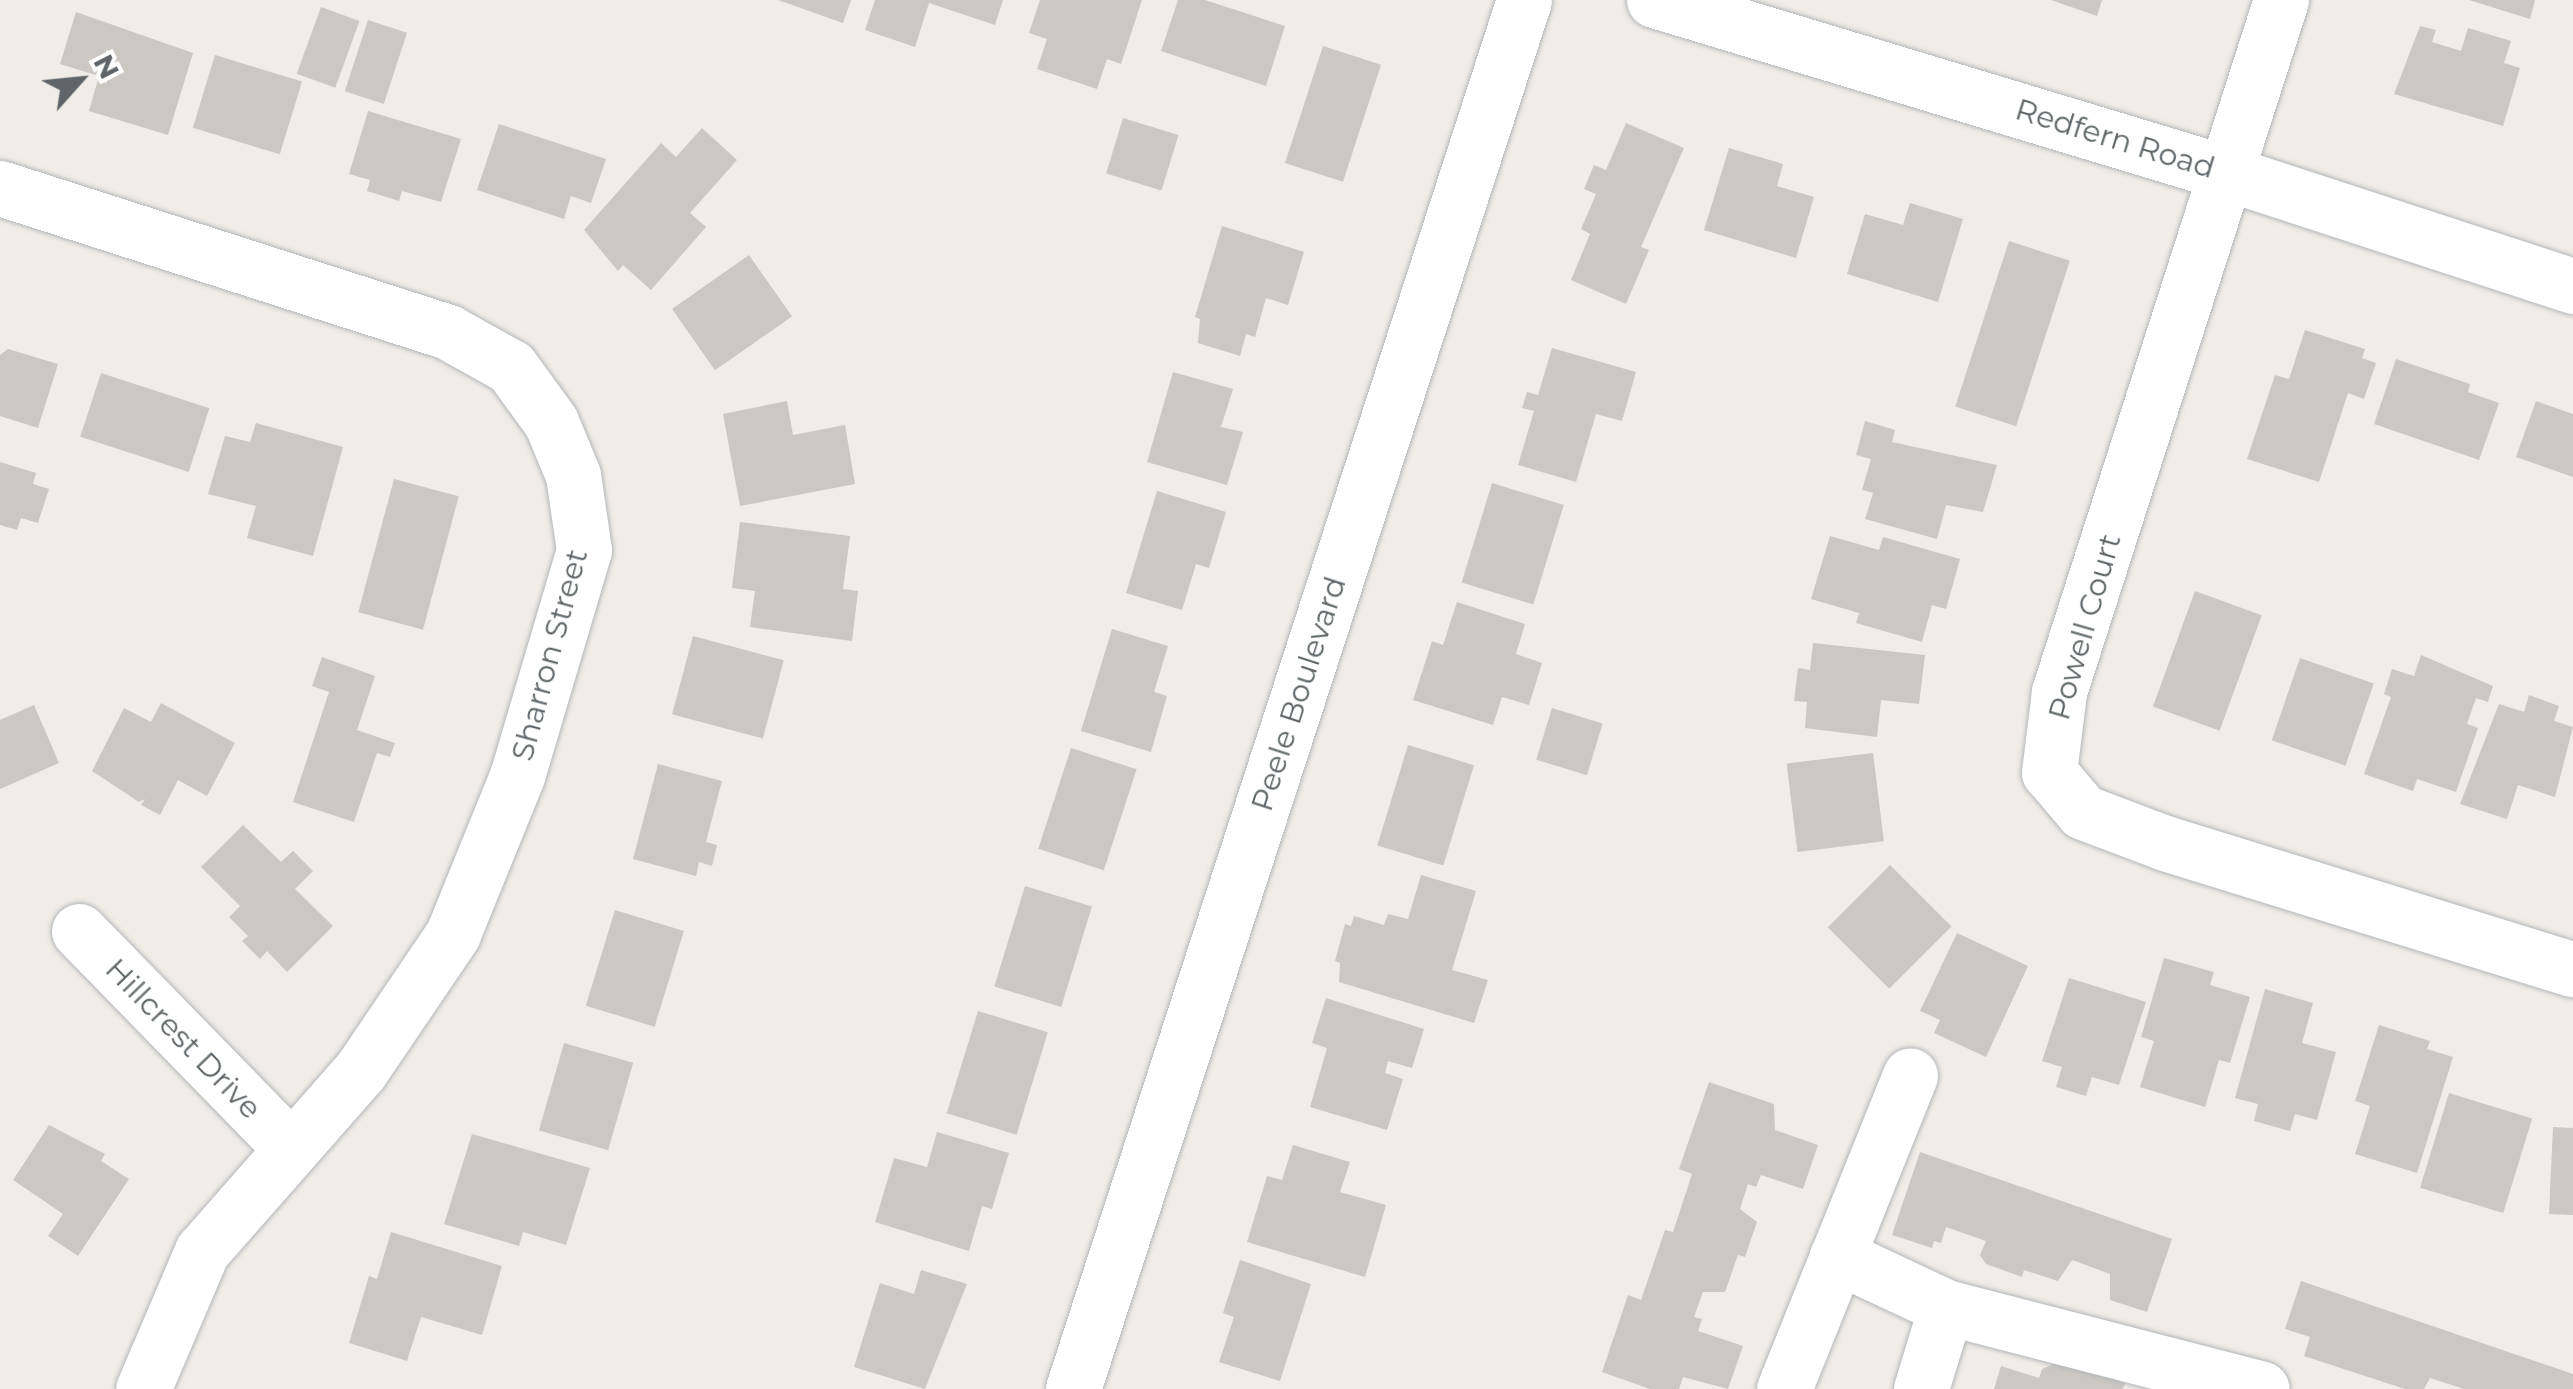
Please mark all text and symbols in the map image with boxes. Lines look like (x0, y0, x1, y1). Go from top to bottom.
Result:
north arrow (30, 30, 130, 130)
text: N (86, 49, 127, 84)
street label: Redfern Road (2011, 92, 2219, 186)
street label: Powell Court (2041, 530, 2129, 724)
street label: Sharron Street (504, 545, 596, 765)
street label: Peele Boulevard (1244, 572, 1354, 816)
street label: Hillcrest Drive (98, 951, 268, 1127)

